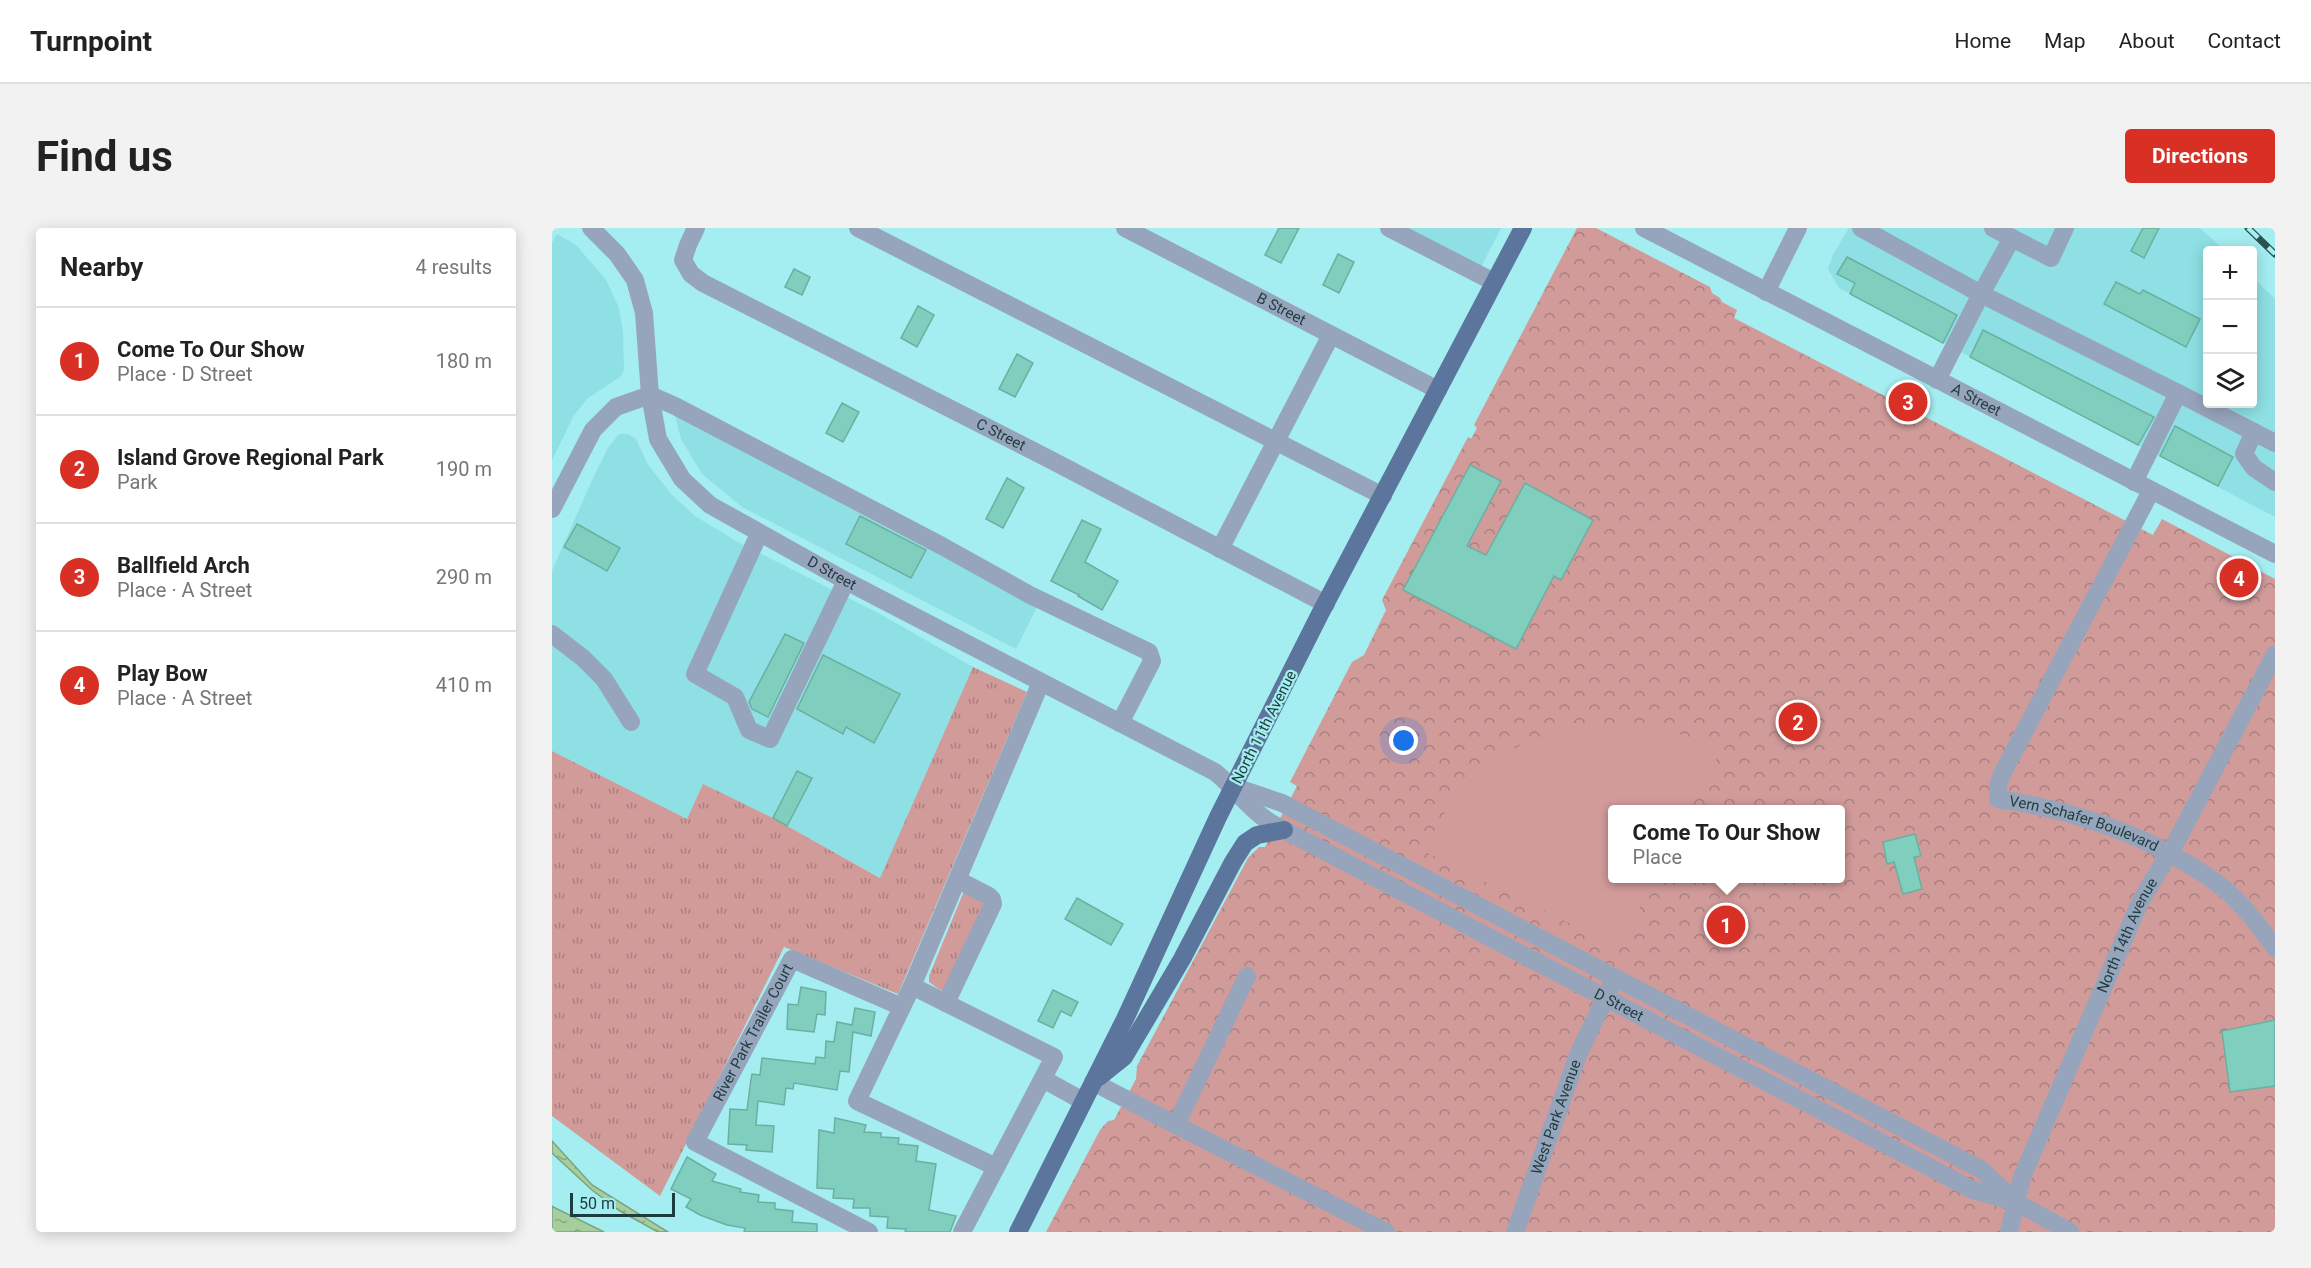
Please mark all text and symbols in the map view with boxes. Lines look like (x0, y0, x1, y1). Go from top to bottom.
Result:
text: Turnpoint (30, 25, 152, 58)
text: Home (1955, 29, 2011, 53)
text: Map (2044, 29, 2086, 53)
text: About (2119, 29, 2175, 53)
text: Contact (2208, 29, 2281, 53)
button: Directions (2125, 129, 2275, 183)
text: Find us (36, 132, 173, 181)
map controls (2203, 246, 2257, 408)
button: + (2203, 246, 2257, 300)
text: Nearby (60, 252, 143, 282)
text: 4 results (416, 255, 492, 279)
street label: B Street (1254, 289, 1309, 329)
button: − (2203, 300, 2257, 354)
text: Come To Our Show (117, 337, 305, 362)
text: 1 (74, 349, 85, 373)
text: 180 m (436, 349, 492, 373)
button: layers (2203, 354, 2257, 408)
text: Place · D Street (117, 362, 252, 386)
street label: A Street (1949, 379, 2004, 420)
pin: 3 (1888, 380, 1928, 424)
street label: C Street (973, 414, 1029, 455)
text: Island Grove Regional Park (117, 445, 384, 470)
text: 2 (74, 457, 85, 481)
text: 190 m (436, 457, 492, 481)
text: Park (117, 470, 157, 494)
street label: D Street (804, 552, 859, 594)
text: Ballfield Arch (117, 553, 250, 578)
pin: 4 (2220, 556, 2258, 600)
text: 3 (74, 565, 85, 589)
text: 290 m (436, 565, 492, 589)
text: Place · A Street (117, 578, 252, 602)
text: Play Bow (117, 661, 208, 686)
street label: North 11th Avenue (1228, 667, 1300, 787)
text: 4 (74, 673, 85, 697)
text: 410 m (436, 673, 492, 697)
text: Place · A Street (117, 686, 252, 710)
pin: 2 (1778, 700, 1818, 744)
your location (1389, 726, 1418, 755)
street label: Vern Schafer Boulevard (2008, 792, 2162, 855)
popup (1608, 805, 1845, 883)
text: Come To Our Show (1633, 820, 1820, 845)
text: Place (1633, 845, 1682, 869)
street label: North 14th Avenue (2093, 875, 2161, 996)
pin: 1 (1706, 902, 1746, 948)
street label: River Park Trailer Court (709, 960, 797, 1104)
street label: D Street (1591, 985, 1647, 1025)
street label: West Park Avenue (1527, 1057, 1585, 1177)
scale bar (570, 1190, 675, 1218)
text: 50 m (579, 1194, 615, 1213)

